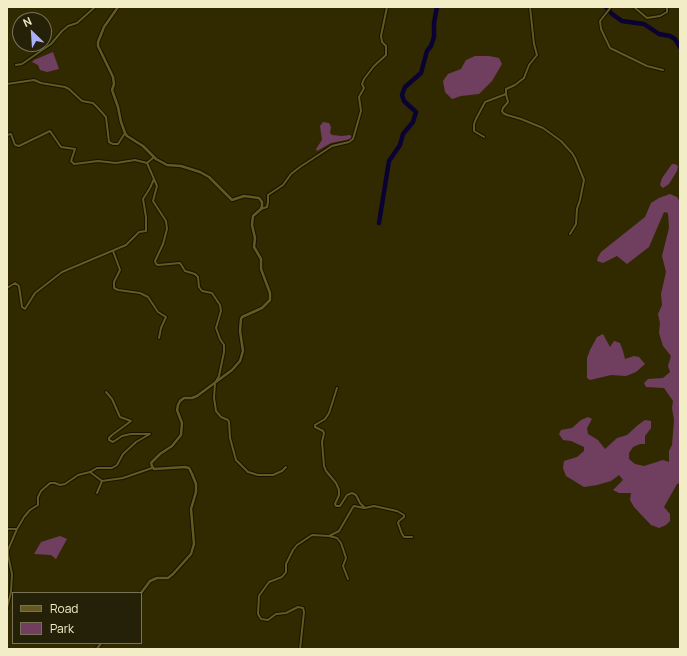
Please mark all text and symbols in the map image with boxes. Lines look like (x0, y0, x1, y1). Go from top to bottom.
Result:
north arrow (12, 12, 52, 52)
text: N (20, 13, 34, 30)
legend (12, 592, 142, 644)
text: Road (50, 600, 78, 617)
text: Park (50, 620, 74, 637)

